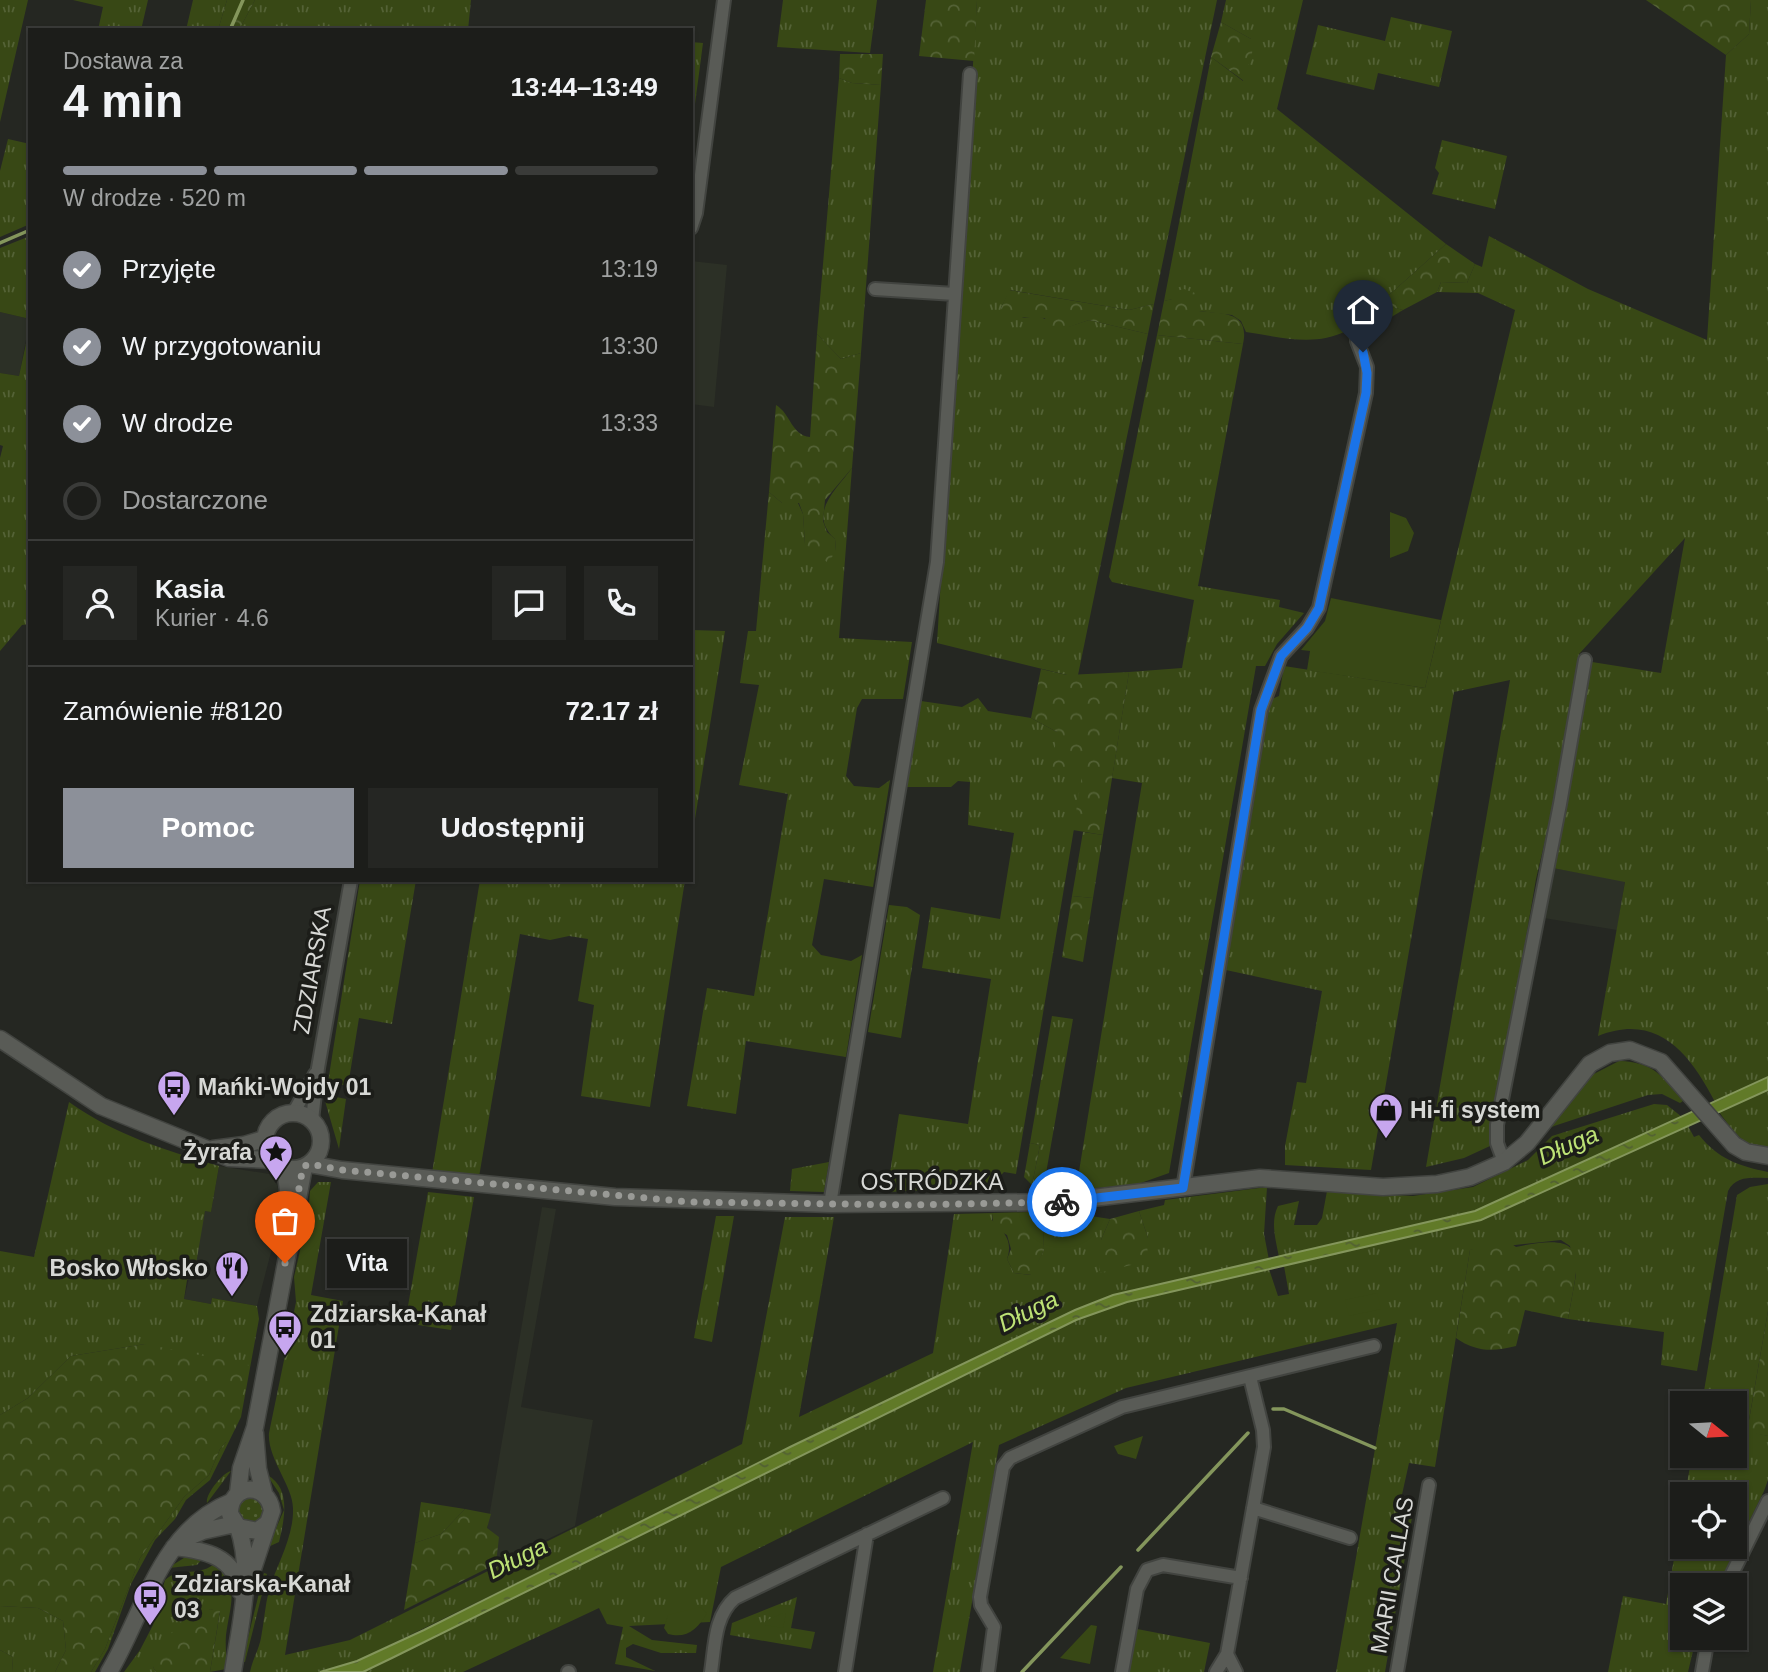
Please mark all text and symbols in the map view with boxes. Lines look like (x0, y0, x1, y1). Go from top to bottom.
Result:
text: Dostawa za (63, 48, 183, 74)
text: 13:44–13:49 (511, 72, 658, 102)
text: 4 min (63, 75, 183, 127)
text: W drodze · 520 m (63, 185, 246, 211)
icon: check (63, 251, 101, 289)
text: Przyjęte (122, 254, 216, 284)
text: 13:19 (600, 256, 658, 282)
pin (1333, 280, 1393, 352)
icon: home (1344, 291, 1382, 329)
icon: check (63, 328, 101, 366)
text: W przygotowaniu (122, 331, 321, 361)
text: 13:30 (600, 333, 658, 359)
icon: check (63, 405, 101, 443)
text: W drodze (122, 408, 233, 438)
text: 13:33 (600, 410, 658, 436)
text: Dostarczone (122, 485, 268, 515)
button: person (63, 566, 137, 640)
button: chat (492, 566, 566, 640)
button: phone (584, 566, 658, 640)
text: Kasia (155, 574, 224, 604)
text: Kurier · 4.6 (155, 605, 269, 631)
text: Zamówienie #8120 (63, 696, 283, 726)
text: 72.17 zł (565, 696, 658, 726)
button: Pomoc (63, 788, 354, 868)
button: Udostępnij (368, 788, 658, 868)
street label: ZDZIARSKA (288, 904, 336, 1036)
bus stop icon: Mańki-Wojdy 01 (155, 1068, 193, 1117)
place label: Mańki-Wojdy 01 (198, 1074, 372, 1100)
shop icon: Hi-fi system (1367, 1091, 1405, 1140)
place label: Hi-fi system (1410, 1097, 1540, 1123)
water label: Długa (1534, 1120, 1602, 1170)
place icon: Żyrafa (257, 1133, 295, 1182)
place label: Żyrafa (183, 1139, 252, 1165)
courier (1027, 1167, 1097, 1237)
street label: OSTRÓDZKA (860, 1169, 1004, 1195)
icon: bike (1043, 1183, 1081, 1221)
pin (255, 1191, 315, 1263)
icon: bag (266, 1202, 304, 1240)
callout: Vita (327, 1238, 408, 1288)
restaurant icon: Bosko Włosko (213, 1249, 251, 1298)
text: Vita (346, 1250, 388, 1276)
place label: Bosko Włosko (50, 1255, 208, 1281)
water label: Długa (994, 1285, 1062, 1337)
place label: Zdziarska-Kanał 01 (310, 1301, 487, 1353)
bus stop icon: Zdziarska-Kanał 01 (266, 1308, 304, 1357)
north arrow (1670, 1391, 1746, 1468)
map controls (1670, 1391, 1747, 1650)
button: locate (1670, 1482, 1747, 1559)
street label: MARII CALLAS (1365, 1495, 1419, 1655)
water label: Długa (483, 1532, 551, 1584)
place label: Zdziarska-Kanał 03 (174, 1571, 351, 1623)
button: layers (1670, 1573, 1747, 1650)
bus stop icon: Zdziarska-Kanał 03 (131, 1578, 169, 1627)

